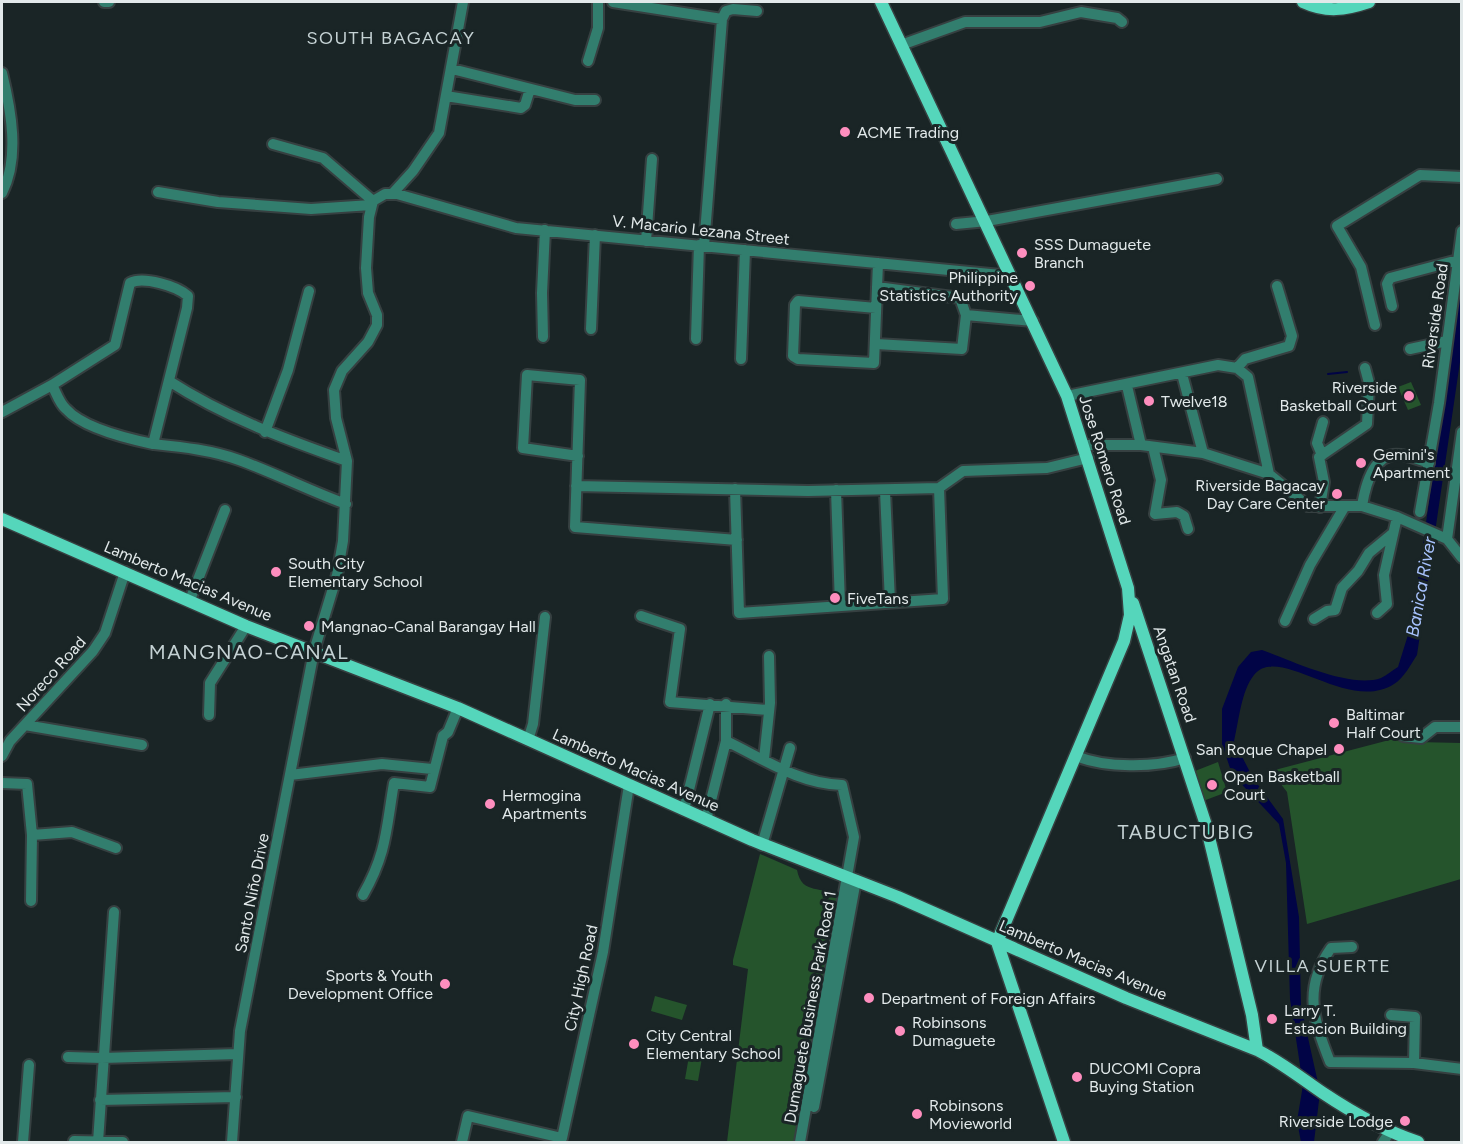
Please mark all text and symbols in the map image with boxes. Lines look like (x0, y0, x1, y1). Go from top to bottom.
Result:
district label: SOUTH BAGACAY (307, 27, 475, 49)
place label: ACME Trading (857, 123, 959, 142)
marker: ACME Trading (838, 125, 852, 139)
street label: V. Macario Lezana Street (611, 211, 791, 249)
place label: SSS Dumaguete Branch (1034, 235, 1151, 272)
marker: SSS Dumaguete Branch (1015, 246, 1029, 260)
street label: Riverside Road (1418, 262, 1452, 370)
place label: Philippine Statistics Authority (879, 268, 1019, 305)
marker: Philippine Statistics Authority (1023, 279, 1037, 293)
place label: Riverside Basketball Court (1280, 378, 1397, 415)
marker: Riverside Basketball Court (1402, 389, 1416, 403)
place label: Twelve18 (1161, 392, 1228, 411)
street label: Jose Romero Road (1075, 393, 1135, 527)
marker: Twelve18 (1142, 394, 1156, 408)
place label: Gemini's Apartment (1373, 445, 1450, 482)
marker: Gemini's Apartment (1354, 456, 1368, 470)
place label: Riverside Bagacay Day Care Center (1195, 476, 1326, 513)
marker: Riverside Bagacay Day Care Center (1330, 487, 1344, 501)
water label: Banica River (1401, 534, 1441, 639)
street label: Lamberto Macias Avenue (101, 537, 275, 625)
place label: South City Elementary School (288, 554, 422, 591)
marker: South City Elementary School (269, 565, 283, 579)
place label: FiveTans (847, 589, 909, 608)
marker: FiveTans (828, 591, 842, 605)
place label: Mangnao-Canal Barangay Hall (321, 617, 536, 636)
marker: Mangnao-Canal Barangay Hall (302, 619, 316, 633)
street label: Angatan Road (1150, 623, 1200, 725)
street label: Noreco Road (12, 633, 90, 715)
district label: MANGNAO-CANAL (149, 640, 349, 664)
place label: Baltimar Half Court (1346, 705, 1421, 742)
marker: Baltimar Half Court (1327, 716, 1341, 730)
street label: Lamberto Macias Avenue (550, 725, 723, 816)
place label: San Roque Chapel (1196, 740, 1327, 759)
marker: San Roque Chapel (1332, 742, 1346, 756)
place label: Open Basketball Court (1224, 767, 1340, 804)
marker: Open Basketball Court (1205, 778, 1219, 792)
place label: Hermogina Apartments (502, 786, 587, 823)
marker: Hermogina Apartments (483, 797, 497, 811)
district label: TABUCTUBIG (1117, 820, 1255, 844)
street label: Santo Niño Drive (231, 831, 273, 954)
street label: Dumaguete Business Park Road 1 (780, 889, 840, 1125)
street label: Lamberto Macias Avenue (996, 916, 1170, 1004)
street label: City High Road (560, 923, 602, 1033)
district label: VILLA SUERTE (1255, 955, 1391, 977)
place label: Sports & Youth Development Office (288, 966, 433, 1003)
marker: Sports & Youth Development Office (438, 977, 452, 991)
place label: Department of Foreign Affairs (881, 989, 1096, 1008)
marker: Department of Foreign Affairs (862, 991, 876, 1005)
place label: Larry T. Estacion Building (1284, 1001, 1407, 1038)
marker: Larry T. Estacion Building (1265, 1012, 1279, 1026)
place label: Robinsons Dumaguete (912, 1013, 996, 1050)
marker: Robinsons Dumaguete (893, 1024, 907, 1038)
place label: City Central Elementary School (646, 1026, 780, 1063)
marker: City Central Elementary School (627, 1037, 641, 1051)
place label: DUCOMI Copra Buying Station (1089, 1059, 1201, 1096)
marker: DUCOMI Copra Buying Station (1070, 1070, 1084, 1084)
place label: Robinsons Movieworld (929, 1096, 1012, 1133)
marker: Robinsons Movieworld (910, 1107, 924, 1121)
place label: Riverside Lodge (1279, 1112, 1393, 1131)
marker: Riverside Lodge (1398, 1114, 1412, 1128)

